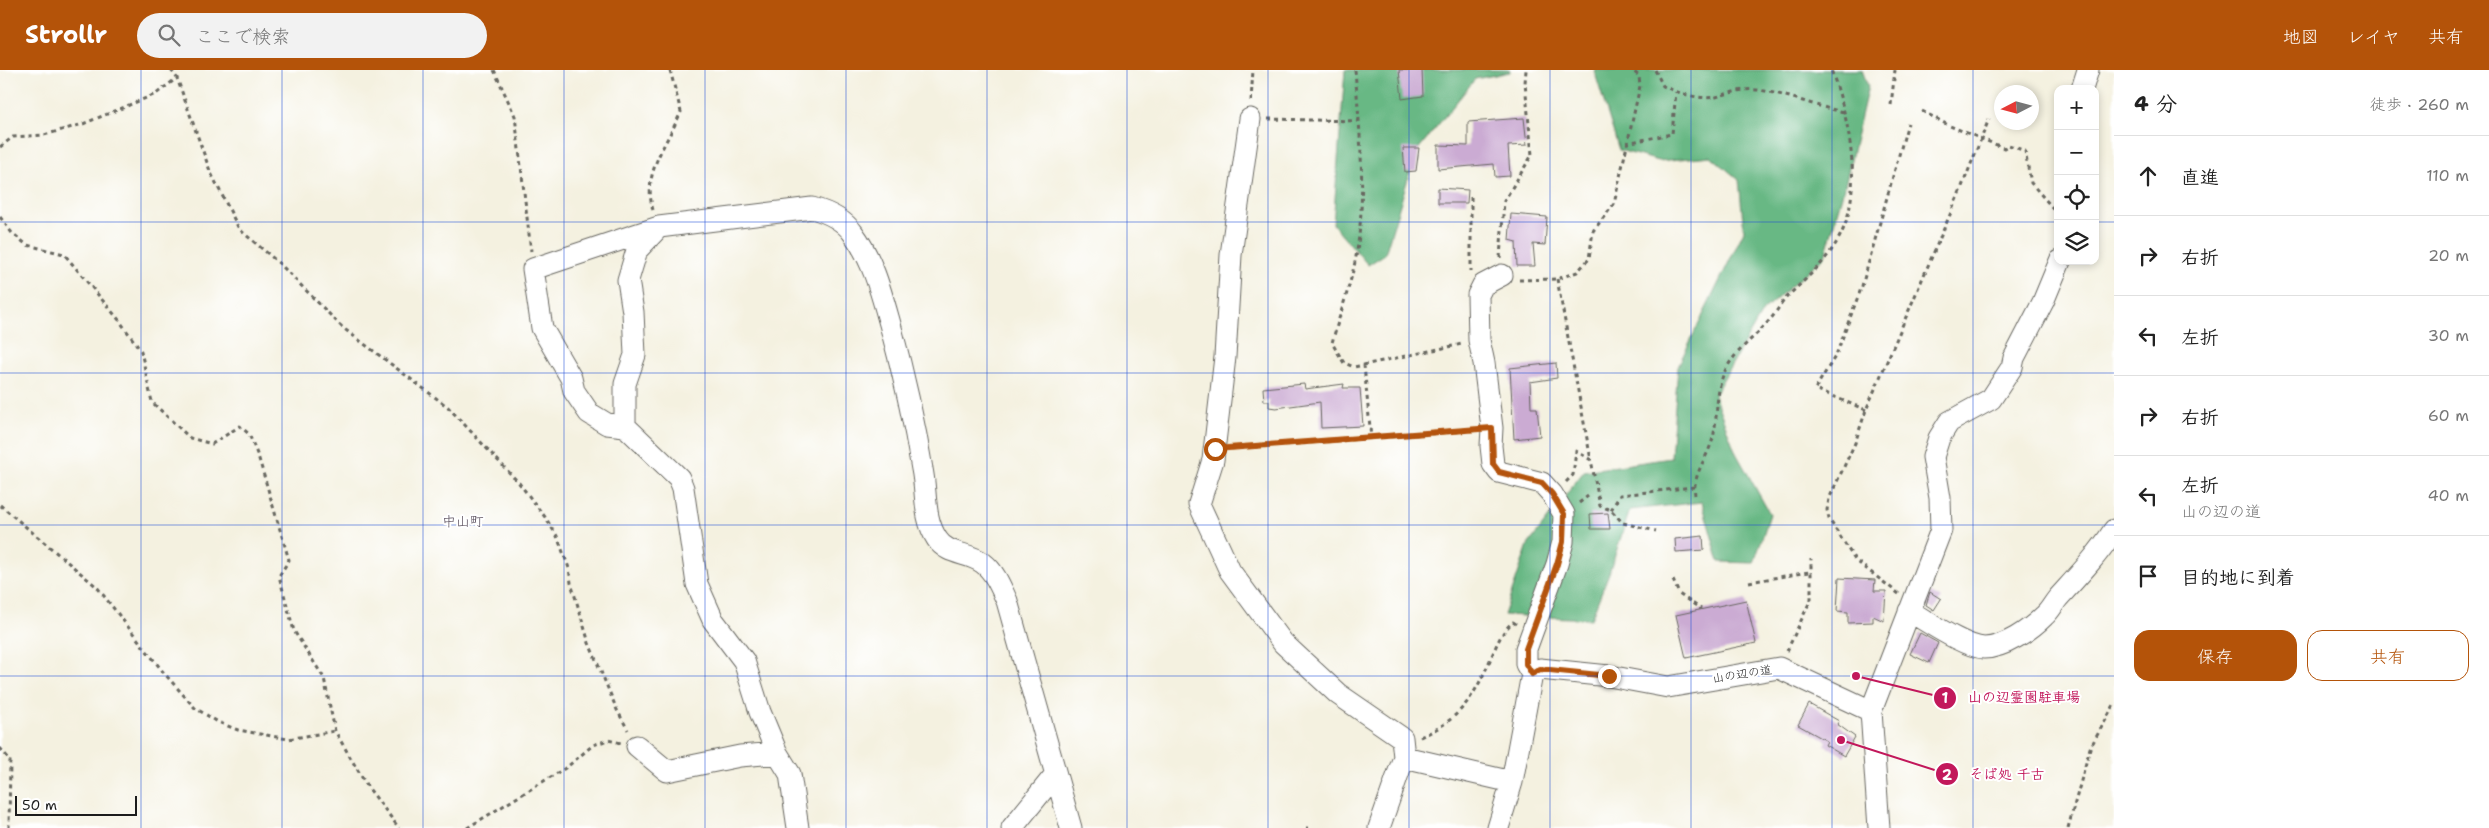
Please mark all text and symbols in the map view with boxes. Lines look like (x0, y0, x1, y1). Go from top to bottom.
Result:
search box (137, 13, 487, 58)
text: Strollr (25, 19, 107, 51)
icon: search (155, 21, 183, 49)
text: ここで検索 (195, 24, 290, 49)
text: 地図 (2283, 25, 2319, 49)
text: レイヤ (2347, 25, 2400, 49)
text: 共有 (2428, 25, 2464, 49)
north arrow (1994, 85, 2039, 130)
map controls (2054, 85, 2099, 265)
button: + (2054, 85, 2099, 130)
text: 4 分 (2134, 90, 2177, 118)
text: 徒歩 · 260 m (2370, 94, 2469, 115)
button: − (2054, 130, 2099, 175)
icon: ahead (2134, 162, 2162, 190)
text: 直進 (2181, 165, 2219, 190)
text: 110 m (2426, 165, 2469, 186)
button: locate (2054, 175, 2099, 220)
button: layers (2054, 220, 2099, 265)
icon: right (2134, 242, 2162, 270)
text: 右折 (2181, 245, 2219, 270)
text: 20 m (2428, 245, 2469, 266)
icon: left (2134, 322, 2162, 350)
text: 左折 (2181, 325, 2219, 350)
text: 30 m (2428, 325, 2469, 346)
icon: right (2134, 402, 2162, 430)
text: 右折 (2181, 405, 2219, 430)
text: 60 m (2428, 405, 2469, 426)
route start (1204, 438, 1227, 461)
text: 左折 (2181, 473, 2219, 498)
icon: left (2134, 482, 2162, 510)
text: 40 m (2427, 485, 2469, 506)
text: 山の辺の道 (2181, 501, 2261, 522)
district label: 中山町 (442, 512, 484, 530)
icon: arrive (2134, 562, 2162, 590)
text: 目的地に到着 (2181, 565, 2295, 590)
button: 保存 (2134, 630, 2297, 681)
button: 共有 (2307, 630, 2469, 681)
street label: 山の辺の道 (1711, 661, 1773, 687)
route end (1598, 665, 1621, 688)
callout: 山の辺霊園駐車場 (1933, 683, 2090, 712)
text: 1 (1942, 688, 1949, 708)
text: 山の辺霊園駐車場 (1968, 688, 2080, 706)
callout: そば処 千古 (1935, 760, 2055, 789)
text: 2 (1942, 765, 1953, 785)
text: そば処 千古 (1970, 765, 2044, 783)
scale bar (15, 793, 138, 816)
text: 50 m (22, 796, 57, 814)

